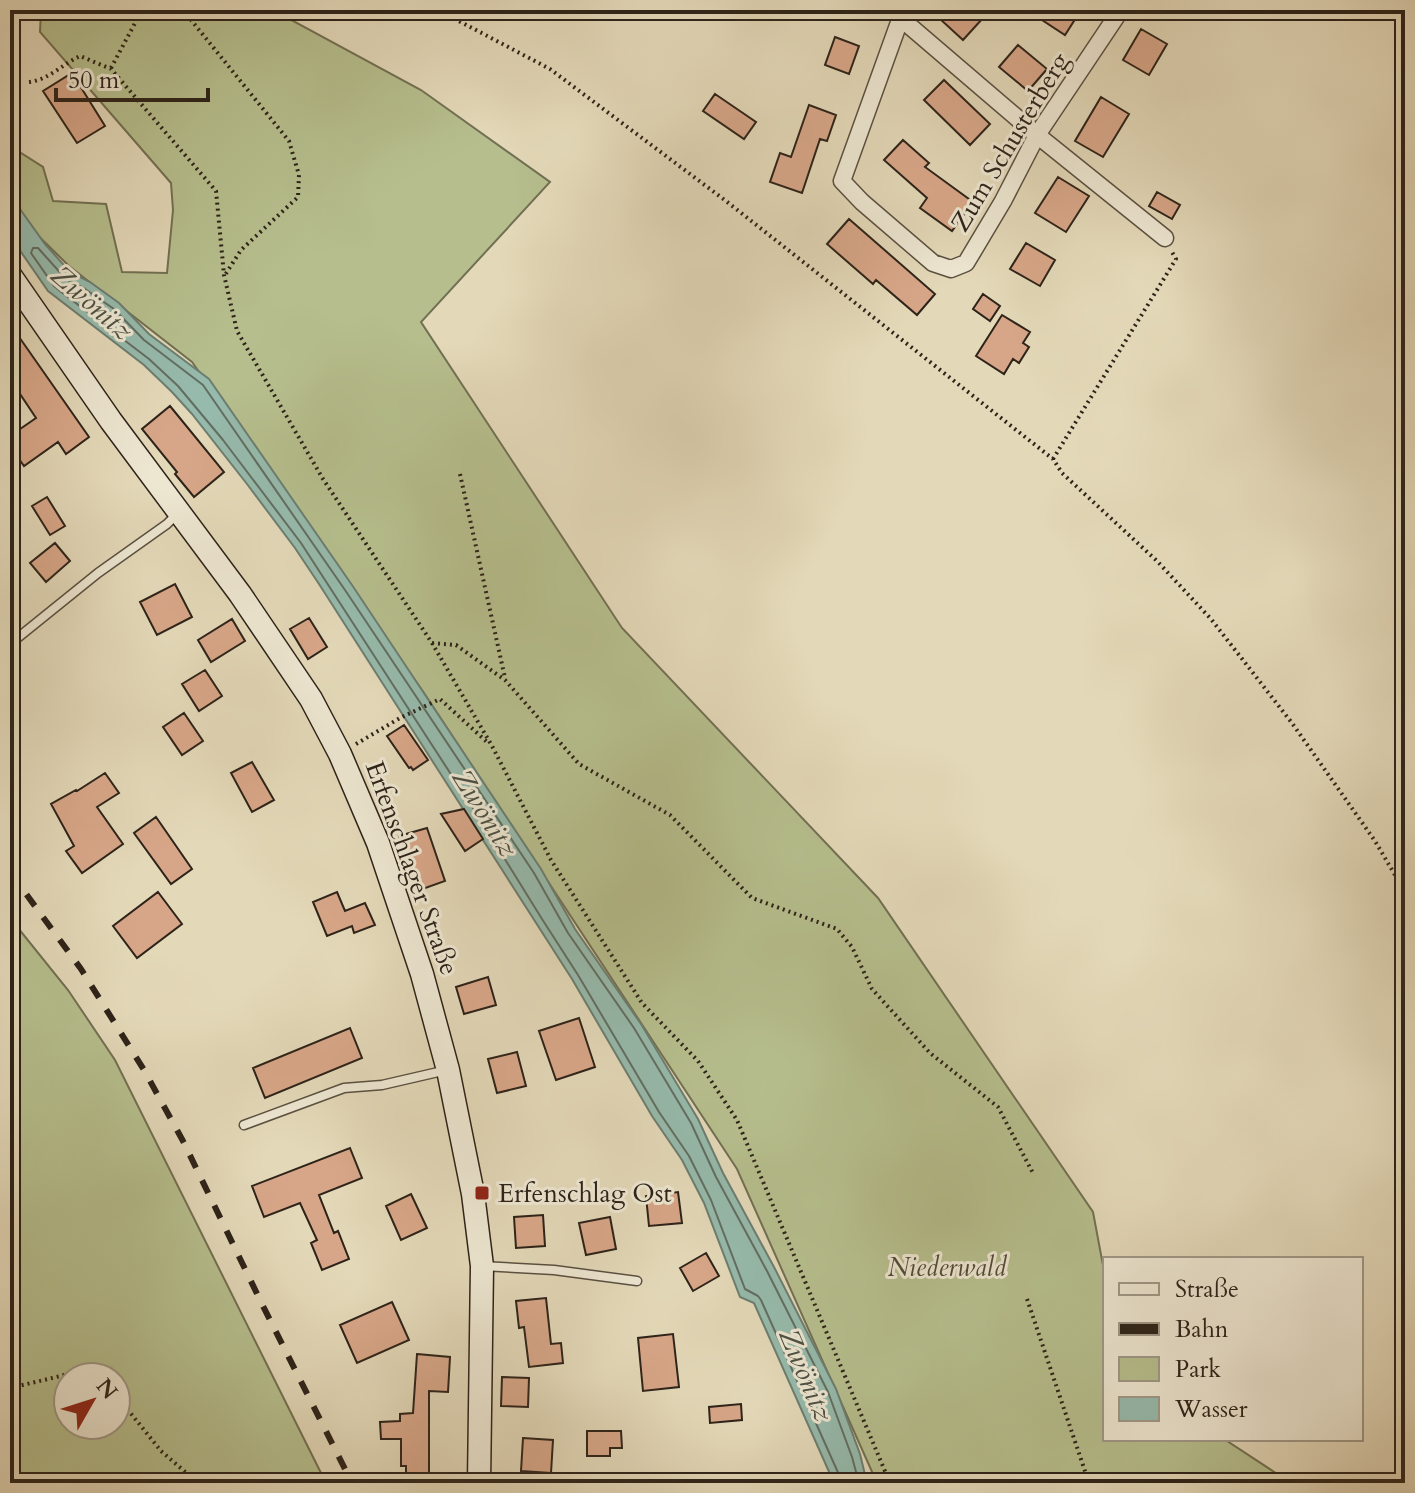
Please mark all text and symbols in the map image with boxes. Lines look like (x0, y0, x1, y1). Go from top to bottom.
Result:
street label: Zum Schusterberg (943, 46, 1078, 238)
scale bar (56, 52, 208, 102)
text: 50 m (68, 64, 120, 97)
water label: Zwönitz (43, 257, 141, 350)
street label: Erfenschlager Straße (357, 756, 467, 980)
water label: Zwönitz (443, 762, 527, 865)
place label: Erfenschlag Ost (498, 1176, 672, 1211)
marker: Erfenschlag Ost (473, 1184, 491, 1202)
park label: Niederwald (888, 1250, 1008, 1285)
legend (1103, 1257, 1363, 1441)
text: Straße (1175, 1273, 1239, 1306)
text: Bahn (1175, 1313, 1229, 1346)
water label: Zwönitz (769, 1323, 843, 1428)
text: Park (1175, 1353, 1221, 1386)
north arrow (52, 1361, 132, 1441)
text: N (89, 1372, 124, 1406)
text: Wasser (1174, 1393, 1248, 1426)

